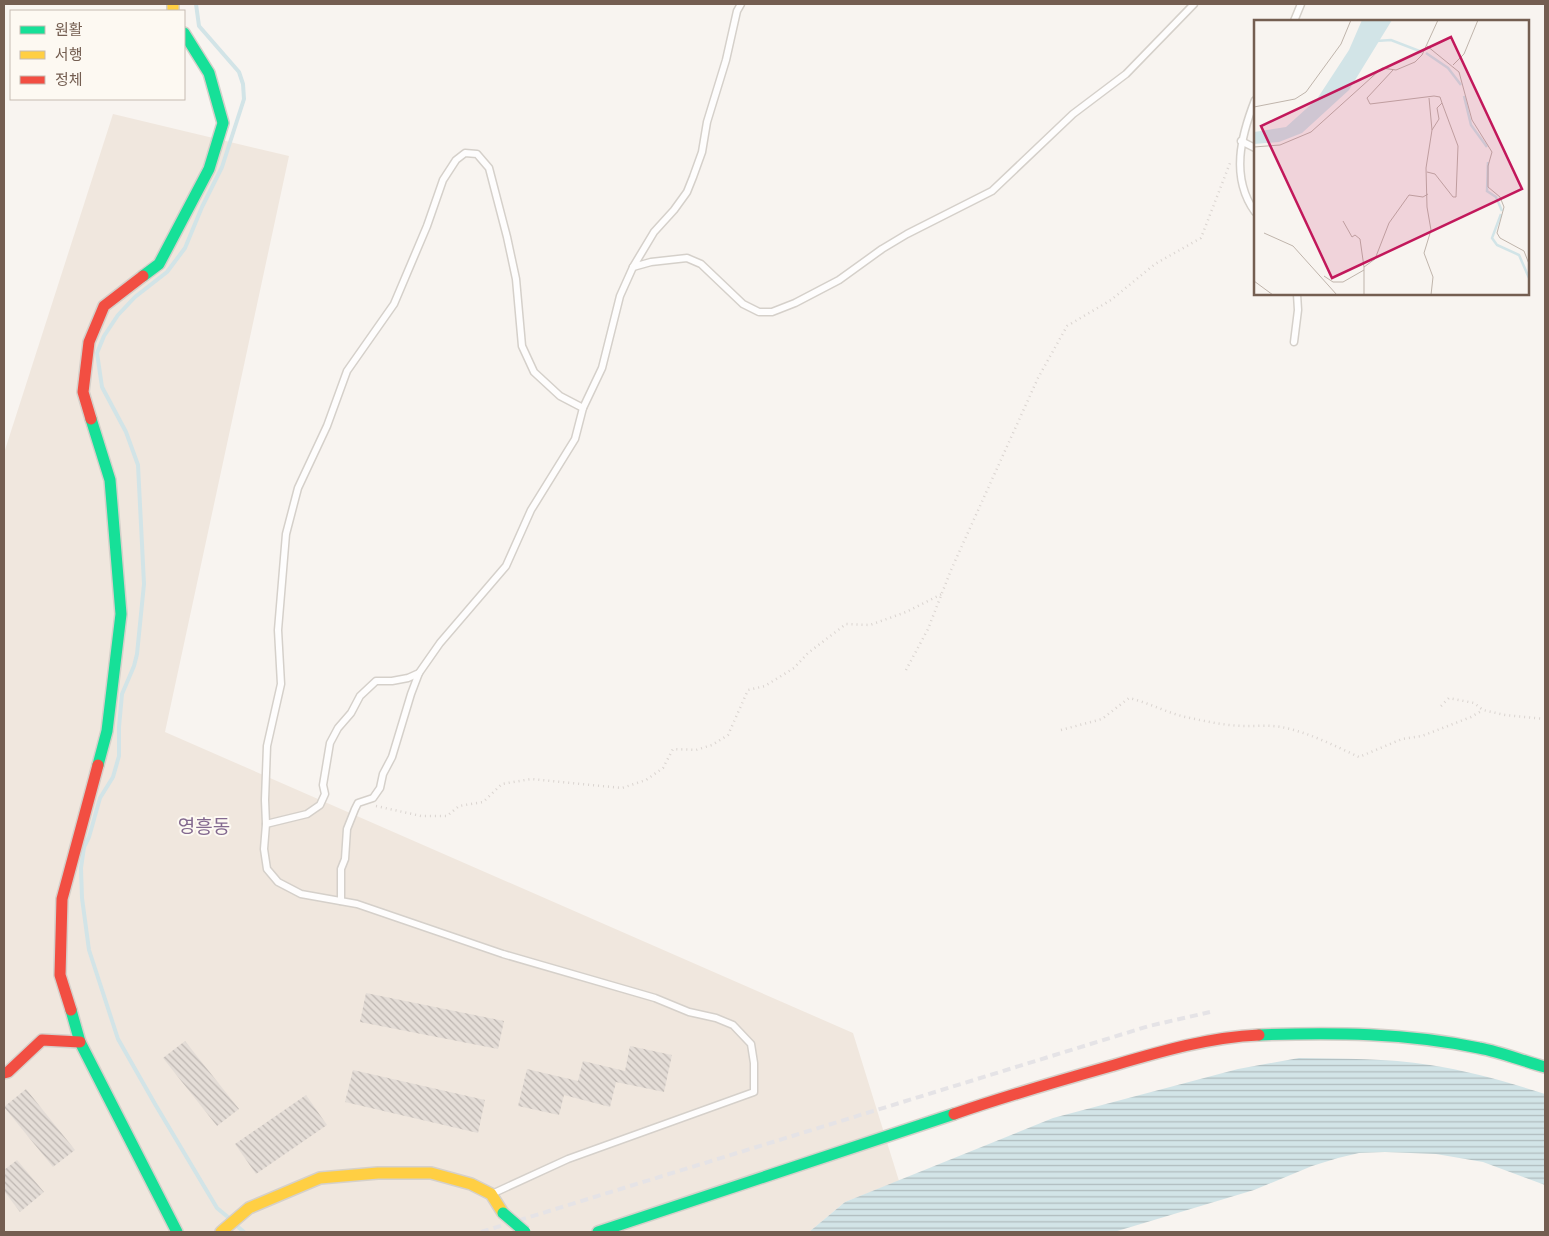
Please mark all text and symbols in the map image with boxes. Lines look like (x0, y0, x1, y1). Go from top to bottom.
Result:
legend (10, 10, 185, 100)
inset map (1254, 20, 1529, 295)
text: 원활 (55, 21, 83, 39)
text: 서행 (55, 46, 83, 64)
text: 정체 (55, 71, 83, 89)
district label: 영흥동 (178, 815, 230, 837)

